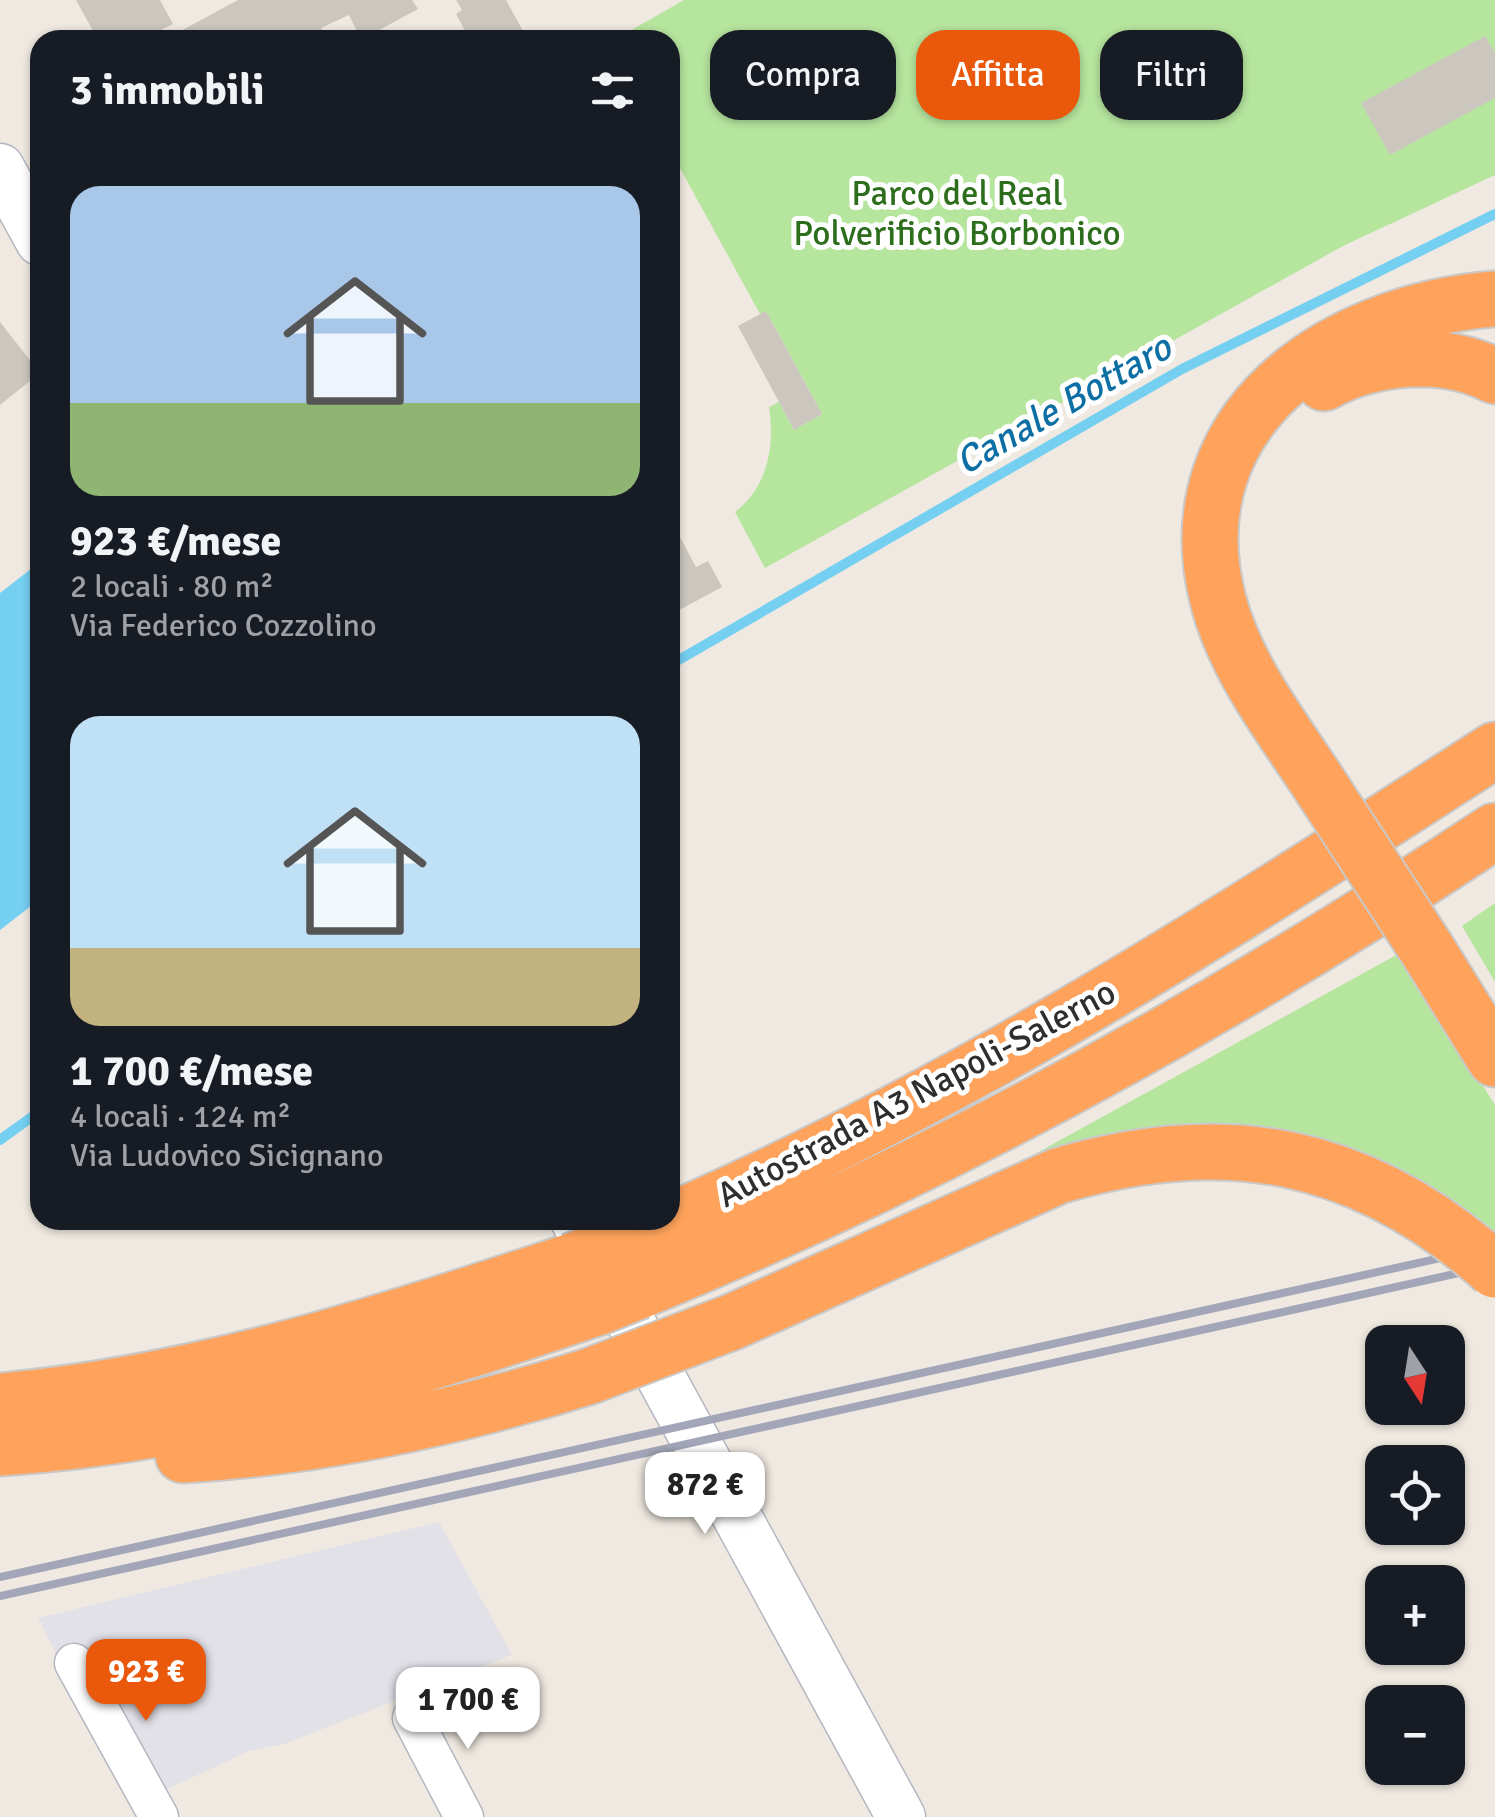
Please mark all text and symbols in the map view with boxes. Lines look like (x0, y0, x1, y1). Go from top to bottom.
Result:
chip: Compra (710, 30, 896, 120)
chip: Affitta (916, 30, 1080, 120)
chip: Filtri (1100, 30, 1243, 120)
icon: filters (585, 63, 640, 118)
text: 3 immobili (70, 65, 264, 116)
park label: Parco del Real Polverificio Borbonico (793, 172, 1121, 255)
icon: home (265, 251, 445, 431)
water label: Canale Bottaro (947, 323, 1181, 485)
text: 923 €/mese (70, 516, 281, 567)
text: 2 locali · 80 m² (70, 567, 274, 606)
text: Via Federico Cozzolino (70, 606, 377, 645)
icon: home (265, 781, 445, 961)
street label: Autostrada A3 Napoli-Salerno (710, 970, 1123, 1217)
text: 1 700 €/mese (70, 1046, 313, 1097)
text: 4 locali · 124 m² (70, 1097, 291, 1136)
text: Via Ludovico Sicignano (70, 1136, 384, 1175)
north arrow (1365, 1325, 1465, 1425)
map controls (1365, 1325, 1465, 1785)
button: locate (1365, 1445, 1465, 1545)
pin: 872 € (635, 1452, 775, 1537)
text: 872 € (667, 1465, 743, 1504)
button: + (1365, 1565, 1465, 1665)
pin: 923 € (76, 1639, 216, 1724)
text: 923 € (108, 1652, 184, 1691)
pin: 1 700 € (376, 1667, 560, 1752)
text: 1 700 € (418, 1680, 518, 1719)
button: − (1365, 1685, 1465, 1785)

